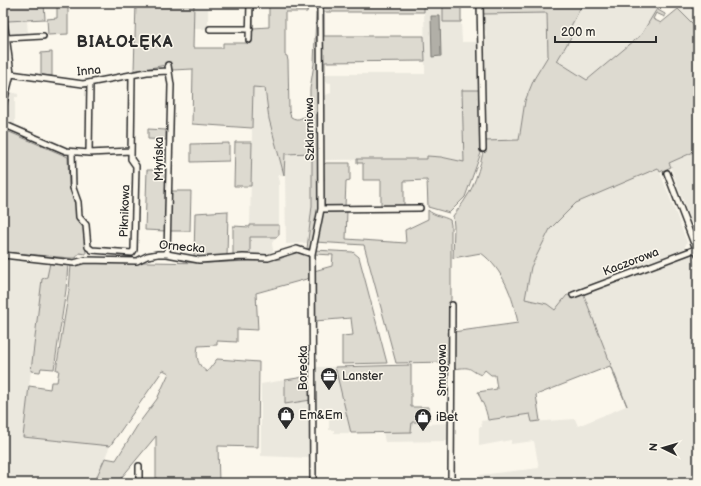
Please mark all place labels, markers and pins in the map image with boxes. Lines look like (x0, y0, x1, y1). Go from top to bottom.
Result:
office icon: Lanster (319, 366, 339, 391)
place label: Lanster (342, 369, 383, 384)
shop icon: Em&Em (276, 405, 296, 430)
shop icon: iBet (413, 407, 433, 432)
place label: Em&Em (299, 408, 343, 423)
place label: iBet (436, 410, 458, 425)

